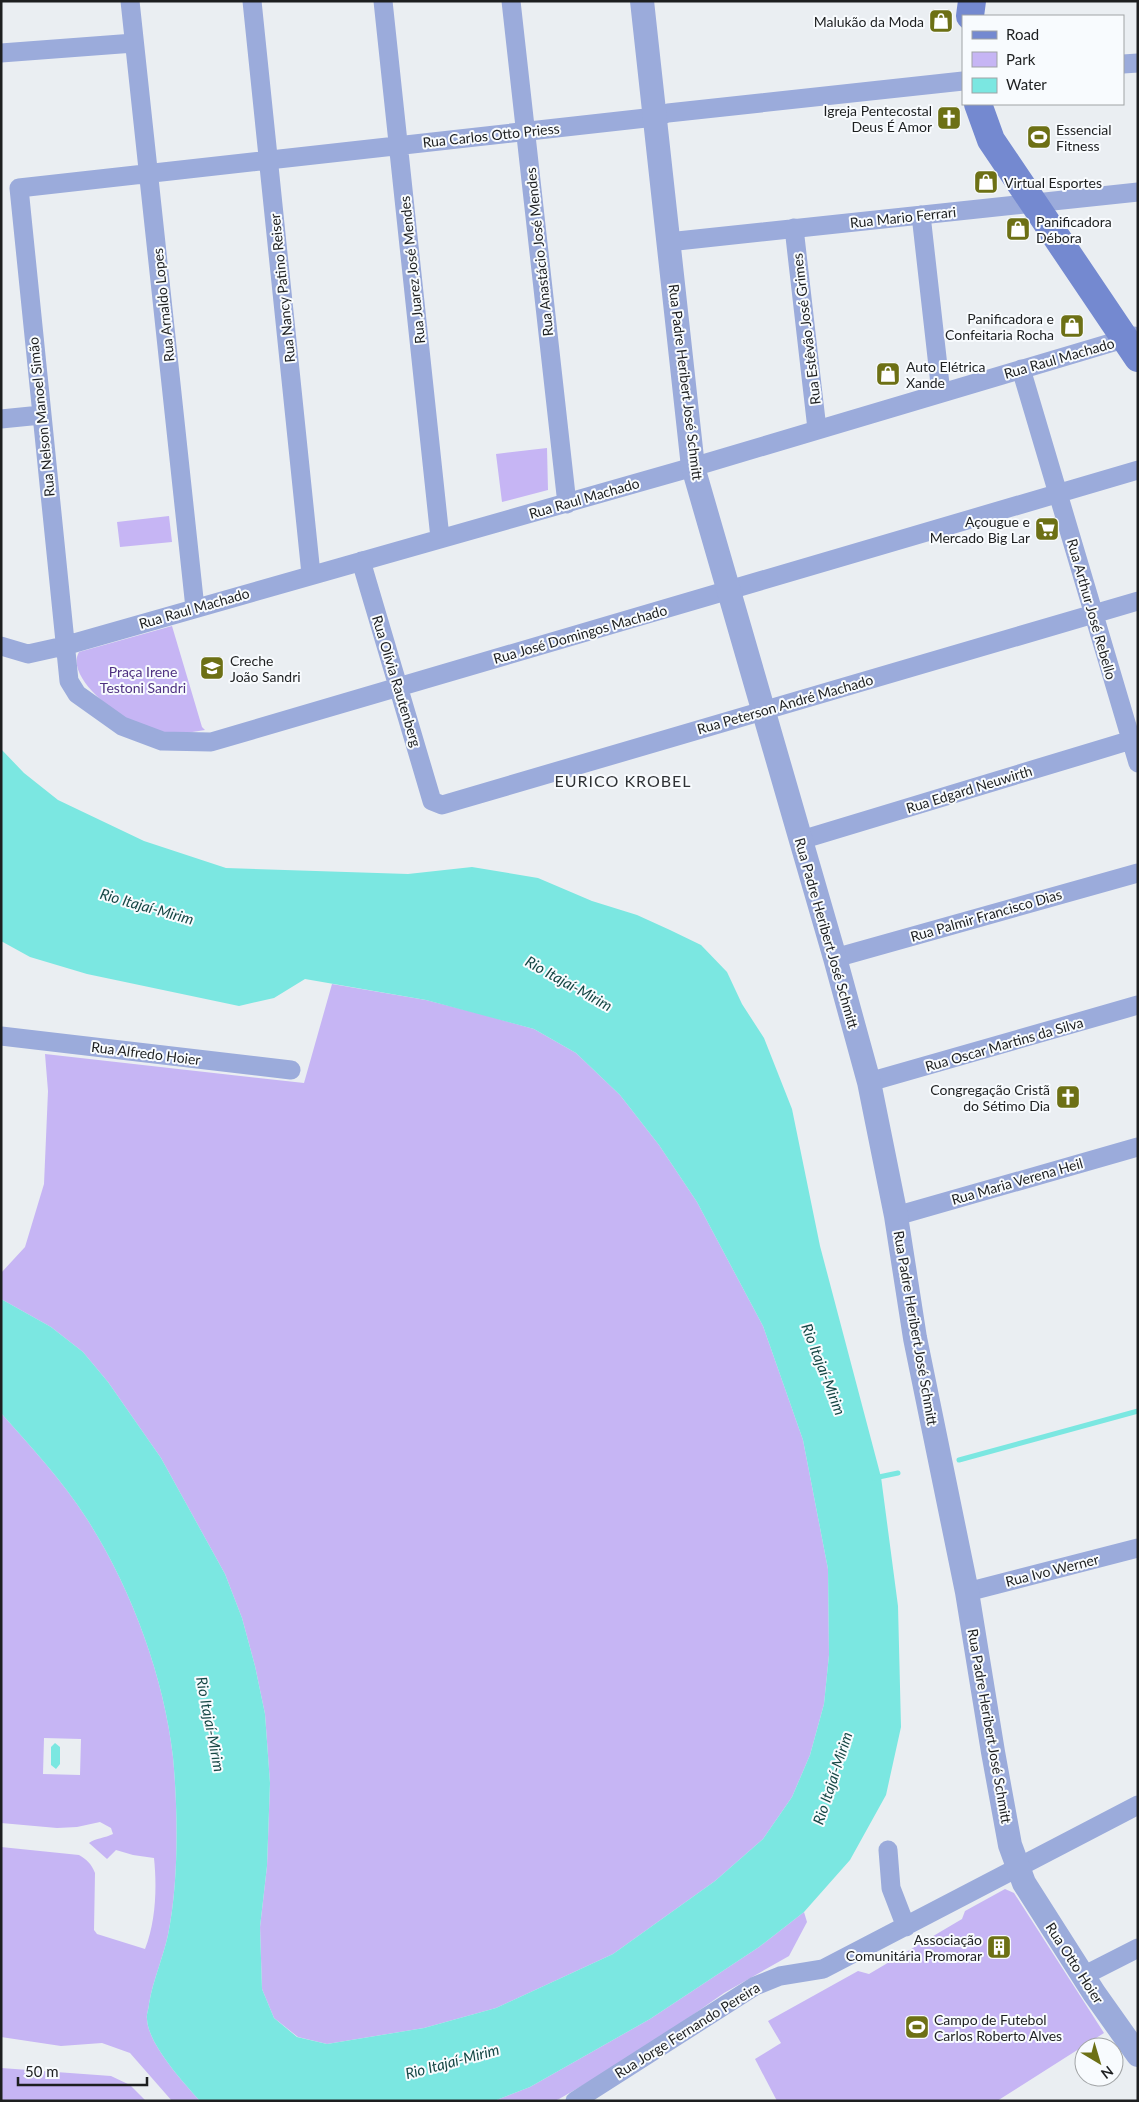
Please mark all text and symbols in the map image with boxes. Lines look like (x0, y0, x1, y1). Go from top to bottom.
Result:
shop icon: Malukão da Moda (928, 8, 954, 34)
place label: Malukão da Moda (814, 13, 924, 30)
legend (962, 15, 1124, 105)
text: Road (1006, 25, 1039, 43)
text: Park (1006, 50, 1036, 68)
text: Water (1006, 75, 1047, 93)
place label: Igreja Pentecostal Deus É Amor (824, 102, 932, 135)
church icon: Igreja Pentecostal Deus É Amor (936, 105, 962, 131)
street label: Rua Carlos Otto Priess (422, 119, 560, 151)
place label: Essencial Fitness (1056, 121, 1112, 154)
sports icon: Essencial Fitness (1026, 124, 1052, 150)
street label: Rua Anastácio José Mendes (522, 167, 556, 337)
shop icon: Virtual Esportes (973, 169, 999, 195)
place label: Virtual Esportes (1004, 174, 1102, 191)
street label: Rua Juarez José Mendes (396, 195, 428, 345)
street label: Rua Mario Ferrari (849, 203, 957, 231)
street label: Rua Nancy Patino Reiser (266, 213, 298, 363)
place label: Panificadora Débora (1036, 213, 1112, 246)
shop icon: Panificadora Débora (1005, 216, 1031, 242)
street label: Rua Arnaldo Lopes (149, 247, 177, 363)
street label: Rua Estêvão José Grimes (788, 252, 824, 406)
street label: Rua Padre Heribert José Schmitt (666, 283, 707, 482)
place label: Panificadora e Confeitaria Rocha (945, 310, 1054, 343)
shop icon: Panificadora e Confeitaria Rocha (1059, 313, 1085, 339)
street label: Rua Raul Machado (1002, 334, 1116, 382)
street label: Rua Nelson Manoel Simão (24, 336, 58, 498)
place label: Auto Elétrica Xande (906, 358, 985, 391)
shop icon: Auto Elétrica Xande (875, 361, 901, 387)
street label: Rua Raul Machado (527, 474, 641, 522)
place label: Açougue e Mercado Big Lar (930, 513, 1030, 546)
supermarket icon: Açougue e Mercado Big Lar (1034, 516, 1060, 542)
street label: Rua Arthur José Rebello (1064, 537, 1120, 681)
street label: Rua Raul Machado (137, 584, 251, 632)
street label: Rua José Domingos Machado (491, 601, 669, 667)
street label: Rua Olívia Rautenberg (369, 613, 425, 749)
place label: Creche João Sandri (230, 652, 301, 685)
school or university icon: Creche João Sandri (199, 655, 225, 681)
park label: Praça Irene Testoni Sandri (100, 663, 186, 696)
street label: Rua Peterson André Machado (695, 671, 875, 737)
street label: Rua Edgard Neuwirth (904, 762, 1034, 816)
district label: EURICO KROBEL (555, 771, 692, 790)
street label: Rua Padre Heribert José Schmitt (792, 836, 863, 1031)
water label: Rio Itajaí-Mirim (98, 884, 196, 928)
street label: Rua Palmir Francisco Dias (908, 885, 1064, 945)
water label: Rio Itajaí-Mirim (522, 952, 616, 1014)
street label: Rua Oscar Martins da Silva (923, 1013, 1085, 1075)
street label: Rua Alfredo Hoier (90, 1038, 202, 1068)
place label: Congregação Cristã do Sétimo Dia (930, 1081, 1050, 1114)
church icon: Congregação Cristã do Sétimo Dia (1055, 1084, 1081, 1110)
street label: Rua Maria Verena Heil (949, 1154, 1085, 1208)
street label: Rua Padre Heribert José Schmitt (890, 1229, 942, 1427)
water label: Rio Itajaí-Mirim (798, 1321, 850, 1417)
street label: Rua Ivo Werner (1004, 1550, 1100, 1590)
street label: Rua Padre Heribert José Schmitt (964, 1627, 1016, 1825)
water label: Rio Itajaí-Mirim (193, 1675, 229, 1773)
water label: Rio Itajaí-Mirim (809, 1729, 856, 1827)
street label: Rua Otto Hoier (1042, 1919, 1108, 2007)
place label: Associação Comunitária Promorar (846, 1931, 982, 1964)
building icon: Associação Comunitária Promorar (986, 1934, 1012, 1960)
street label: Rua Jorge Fernando Pereira (611, 1978, 763, 2082)
place label: Campo de Futebol Carlos Roberto Alves (934, 2011, 1062, 2044)
sports icon: Campo de Futebol Carlos Roberto Alves (904, 2014, 930, 2040)
north arrow (1074, 2037, 1124, 2087)
water label: Rio Itajaí-Mirim (403, 2040, 501, 2082)
scale bar (18, 2054, 146, 2086)
text: 50 m (25, 2062, 59, 2080)
text: N (1098, 2063, 1117, 2083)

